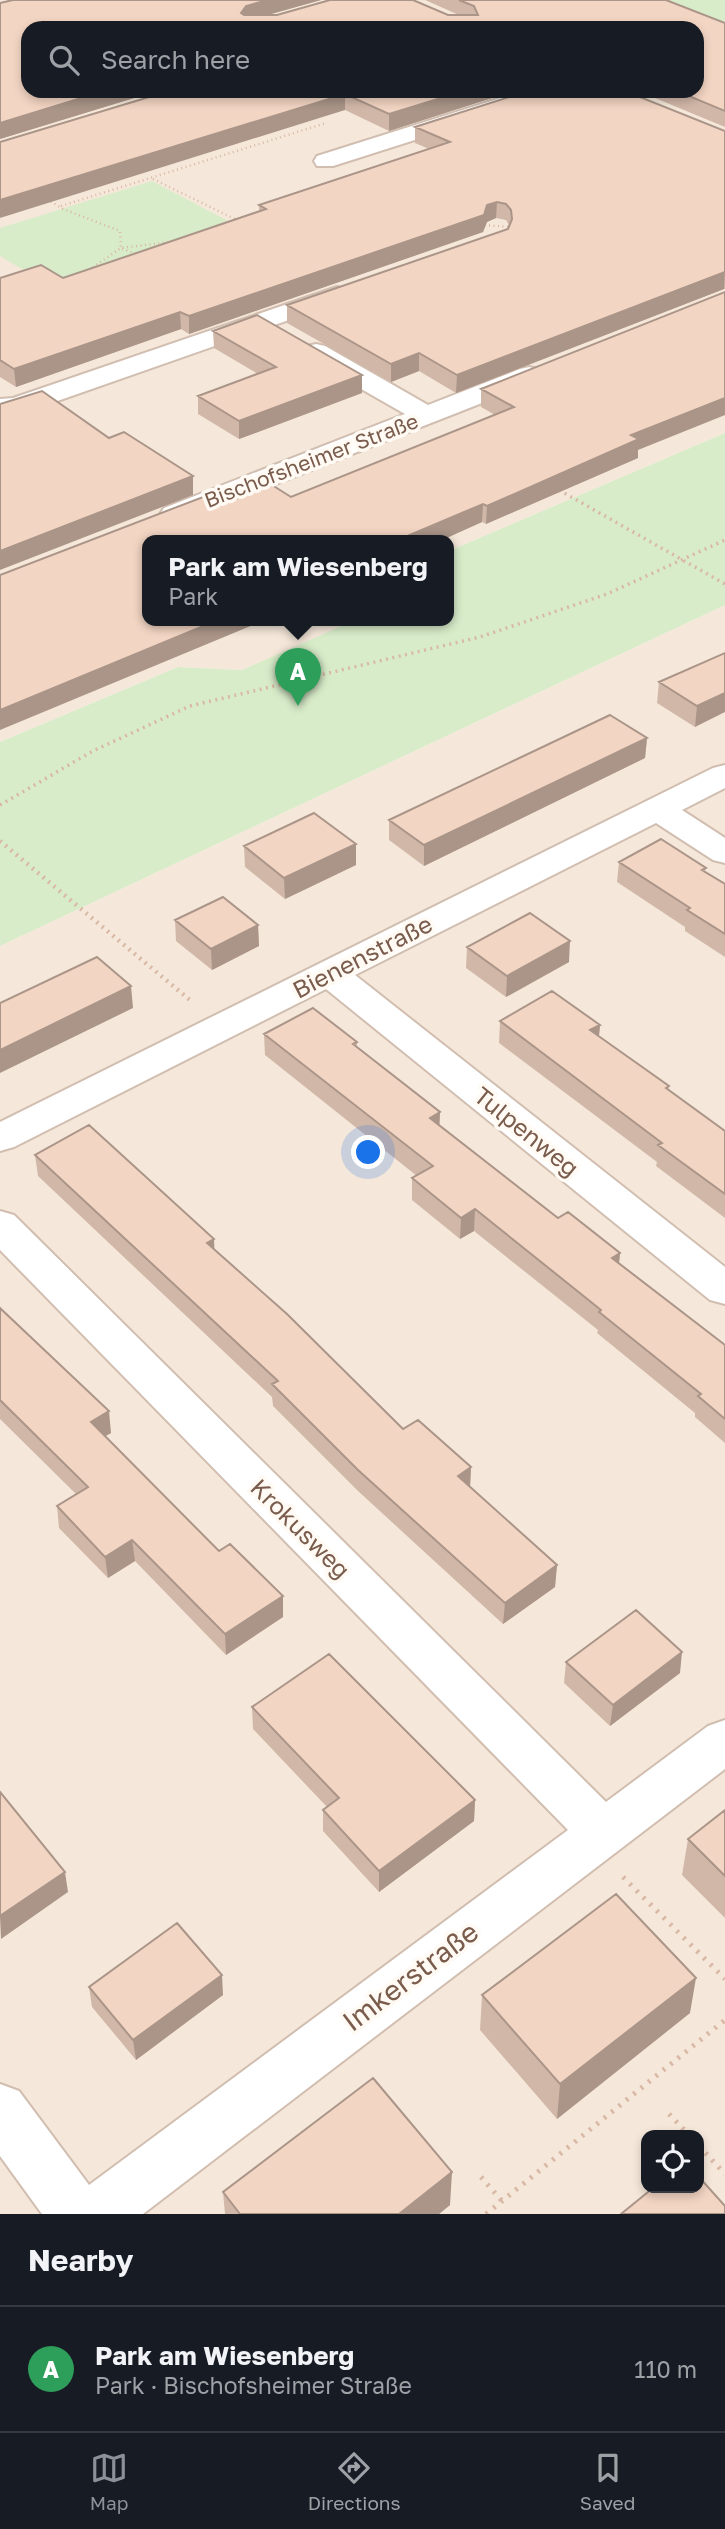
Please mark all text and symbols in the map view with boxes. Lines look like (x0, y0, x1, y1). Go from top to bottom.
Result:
search box (21, 21, 704, 98)
icon: search (45, 41, 83, 79)
text: Search here (101, 44, 250, 75)
street label: Bischofsheimer Straße (200, 407, 422, 513)
popup (142, 535, 454, 626)
text: Park am Wiesenberg (168, 551, 428, 582)
text: Park (168, 582, 218, 610)
pin: A (275, 648, 321, 706)
street label: Bienenstraße (287, 908, 437, 1004)
street label: Tulpenweg (469, 1080, 585, 1182)
your location (351, 1135, 385, 1169)
street label: Krokusweg (245, 1472, 357, 1584)
street label: Imkerstraße (336, 1914, 484, 2038)
map controls (641, 2130, 704, 2193)
button: locate (641, 2130, 704, 2193)
text: Nearby (28, 2242, 133, 2278)
text: Park am Wiesenberg (95, 2340, 354, 2371)
text: A (43, 2355, 59, 2383)
text: 110 m (634, 2355, 697, 2383)
text: Park · Bischofsheimer Straße (95, 2371, 412, 2399)
tab: Map (90, 2449, 128, 2514)
tab: Directions (308, 2449, 401, 2514)
tab: Saved (580, 2449, 635, 2514)

